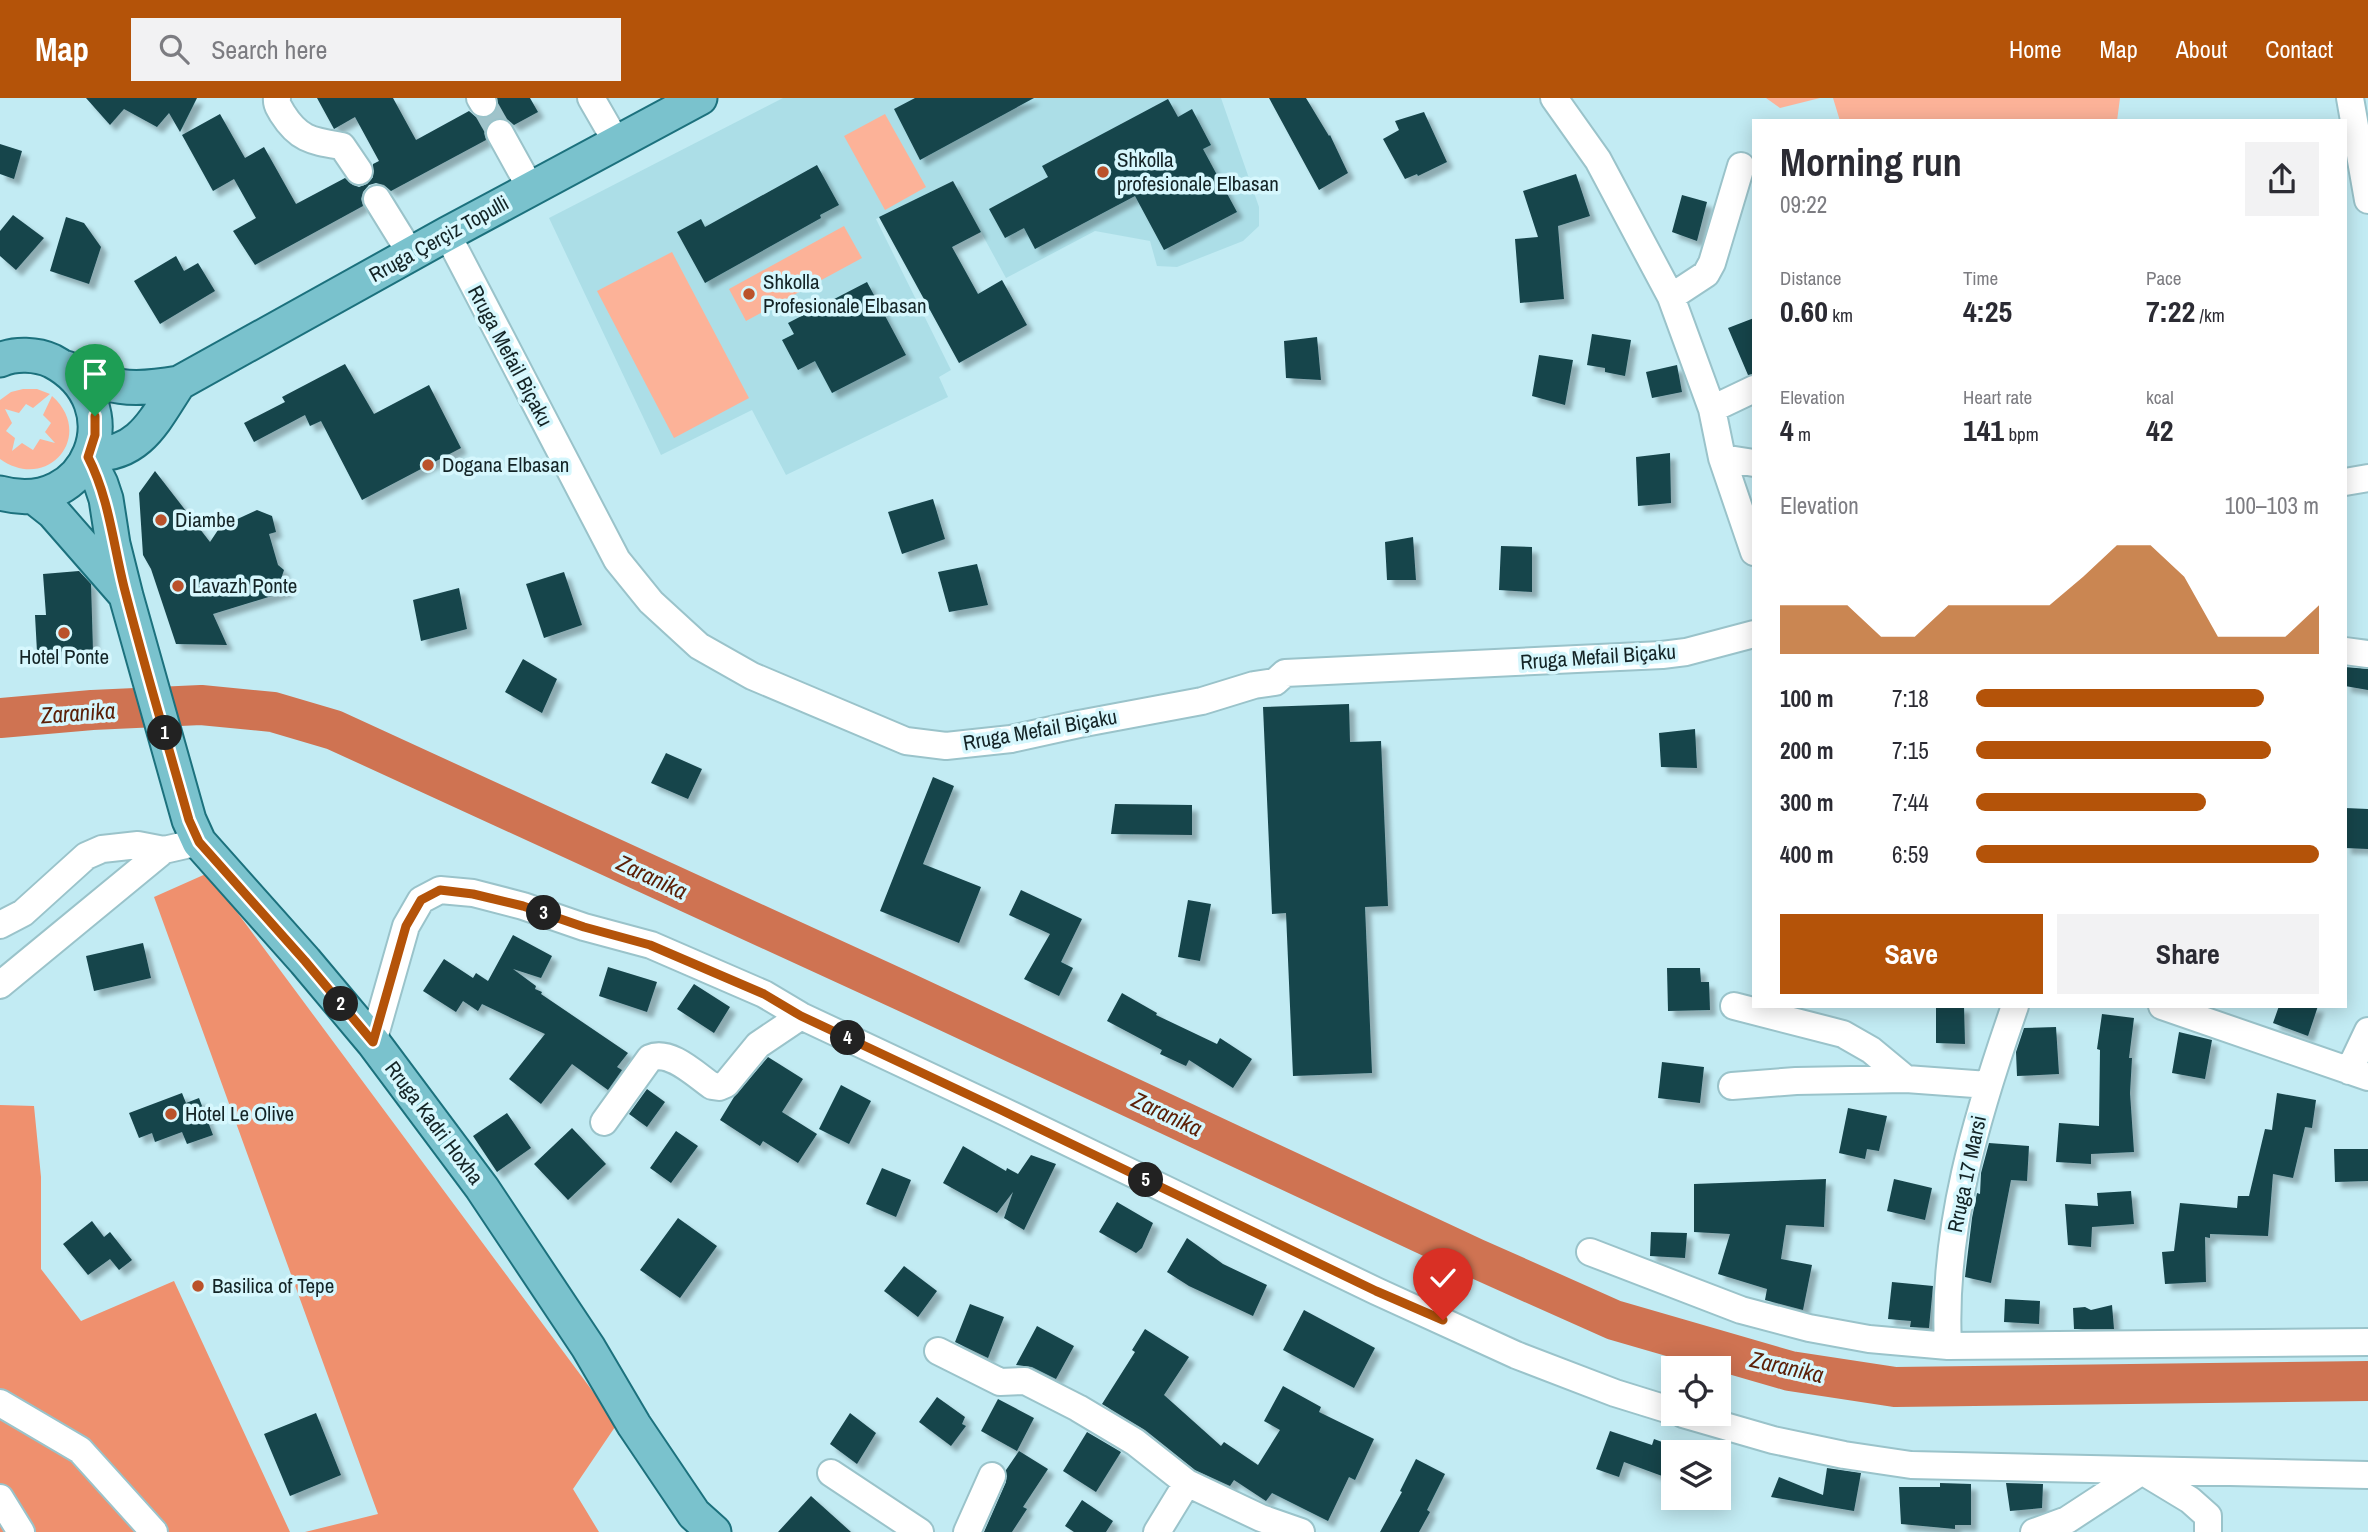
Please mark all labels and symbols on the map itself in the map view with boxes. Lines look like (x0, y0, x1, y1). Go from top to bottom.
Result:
place label: Shkolla profesionale Elbasan (1117, 145, 1279, 198)
marker: Shkolla profesionale Elbasan (1095, 164, 1111, 180)
street label: Rruga Çerçiz Topulli (364, 188, 514, 289)
place label: Shkolla Profesionale Elbasan (763, 267, 927, 320)
street label: Rruga Mefail Biçaku (461, 280, 560, 431)
marker: Shkolla Profesionale Elbasan (741, 286, 757, 302)
pin (65, 344, 125, 416)
place label: Dogana Elbasan (442, 450, 569, 479)
marker: Dogana Elbasan (420, 457, 436, 473)
place label: Diambe (175, 505, 235, 534)
marker: Diambe (153, 512, 169, 528)
place label: Lavazh Ponte (192, 571, 297, 600)
marker: Lavazh Ponte (170, 578, 186, 594)
marker: Hotel Ponte (56, 625, 72, 641)
street label: Rruga Mefail Biçaku (1519, 637, 1677, 676)
place label: Hotel Ponte (19, 642, 109, 671)
water label: Zaranika (39, 694, 116, 731)
street label: Rruga Mefail Biçaku (961, 702, 1119, 757)
pin: 1 (148, 716, 182, 750)
water label: Zaranika (611, 846, 692, 906)
pin: 3 (526, 896, 562, 930)
pin: 2 (324, 986, 358, 1021)
pin: 4 (830, 1020, 866, 1056)
street label: Rruga Kadri Hoxha (378, 1055, 491, 1191)
water label: Zaranika (1126, 1083, 1207, 1143)
place label: Hotel Le Olive (185, 1099, 294, 1128)
marker: Hotel Le Olive (163, 1106, 179, 1122)
street label: Rruga 17 Marsi (1940, 1113, 1993, 1235)
pin: 5 (1128, 1162, 1164, 1198)
pin (1413, 1248, 1473, 1320)
place label: Basilica of Tepe (212, 1271, 334, 1300)
marker: Basilica of Tepe (190, 1278, 206, 1294)
water label: Zaranika (1746, 1343, 1827, 1390)

